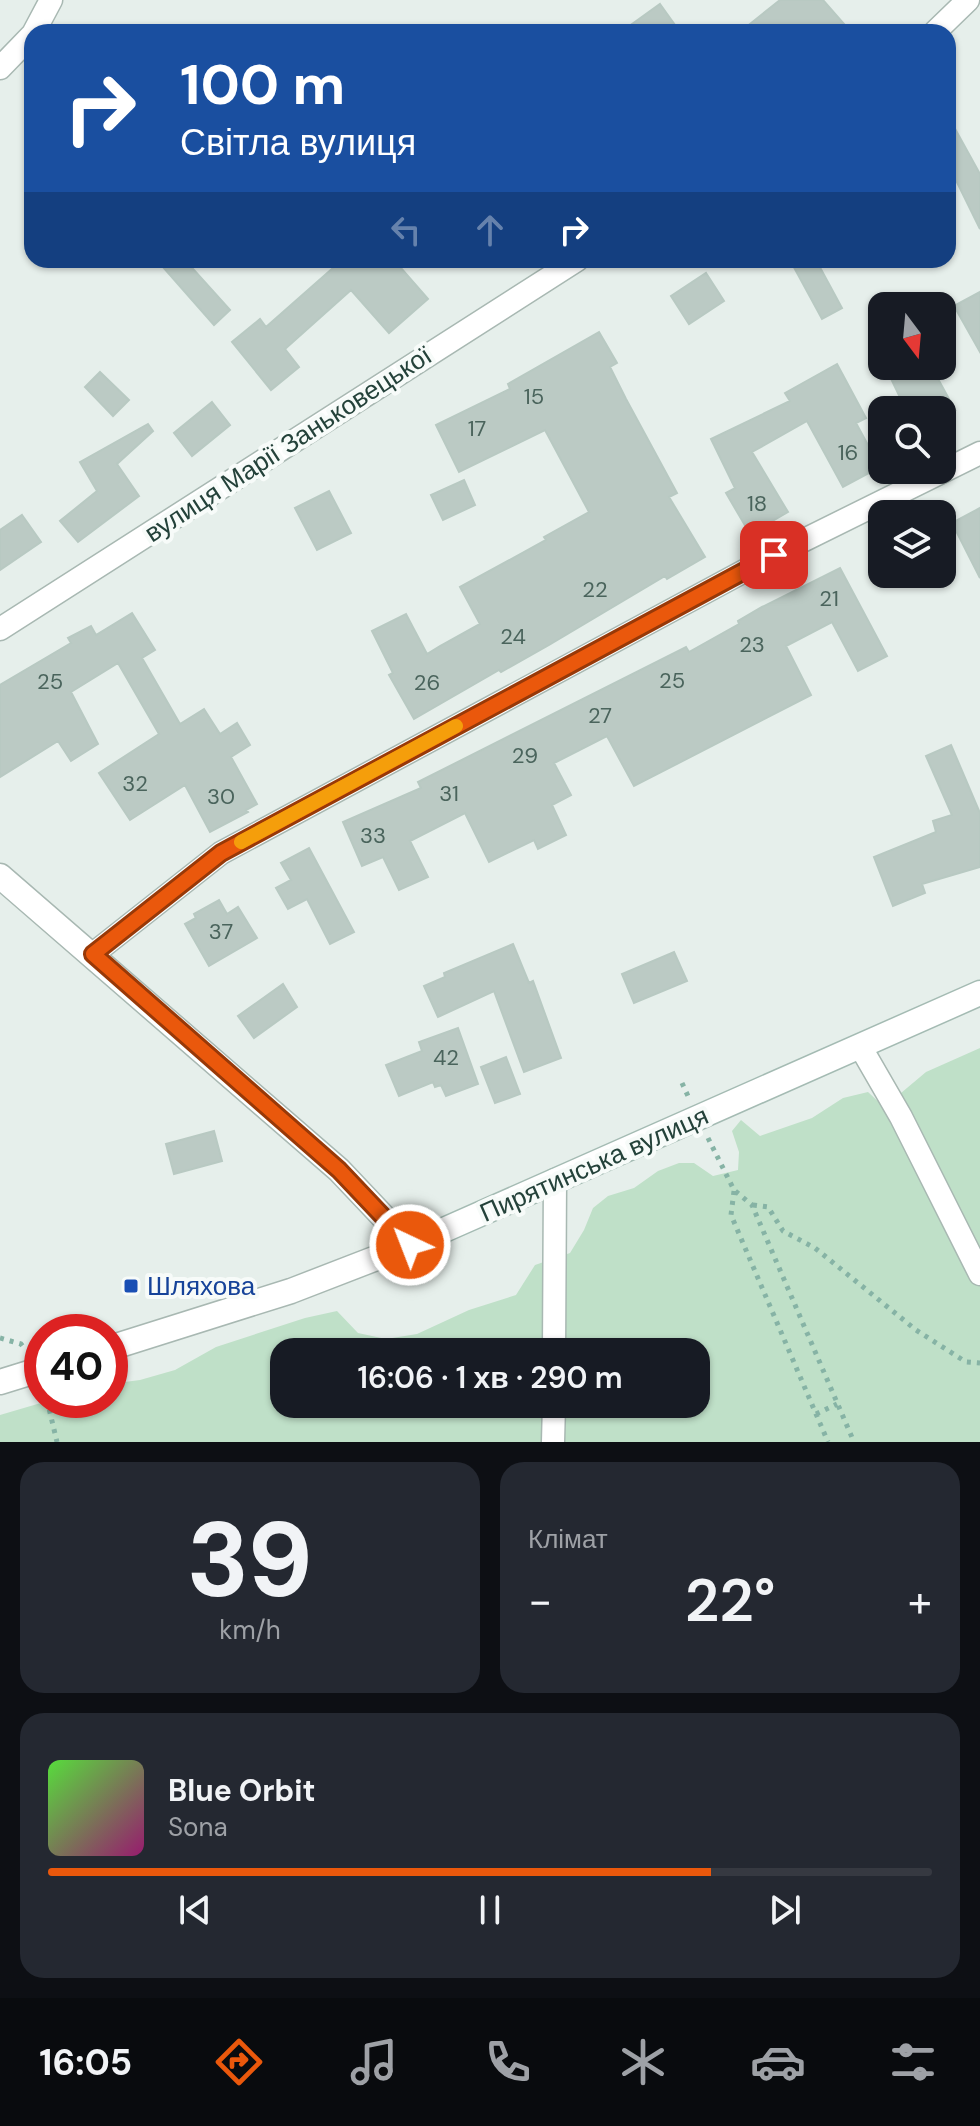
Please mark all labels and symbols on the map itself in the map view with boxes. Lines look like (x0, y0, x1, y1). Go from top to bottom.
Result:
north arrow (868, 292, 956, 380)
street label: вулиця Марії Заньковецької (138, 338, 438, 550)
house number: 15 (524, 382, 544, 411)
house number: 17 (468, 414, 486, 443)
house number: 16 (838, 438, 858, 467)
house number: 18 (747, 489, 767, 518)
pin (740, 521, 808, 589)
house number: 22 (582, 575, 608, 604)
house number: 21 (819, 584, 839, 613)
house number: 24 (500, 622, 526, 651)
house number: 23 (739, 630, 765, 659)
house number: 25 (659, 666, 685, 695)
house number: 25 (37, 667, 63, 696)
house number: 26 (414, 668, 440, 697)
house number: 27 (588, 701, 612, 730)
house number: 29 (512, 741, 538, 770)
house number: 32 (122, 769, 148, 798)
house number: 31 (439, 779, 459, 808)
house number: 30 (207, 782, 235, 811)
house number: 33 (360, 821, 386, 850)
house number: 37 (209, 917, 233, 946)
house number: 42 (433, 1043, 459, 1072)
street label: Пирятинська вулиця (475, 1098, 713, 1230)
position arrow (368, 1203, 452, 1287)
place label: Шляхова (147, 1269, 256, 1303)
marker: Шляхова (122, 1277, 140, 1295)
speed limit sign: 40 (24, 1314, 128, 1418)

